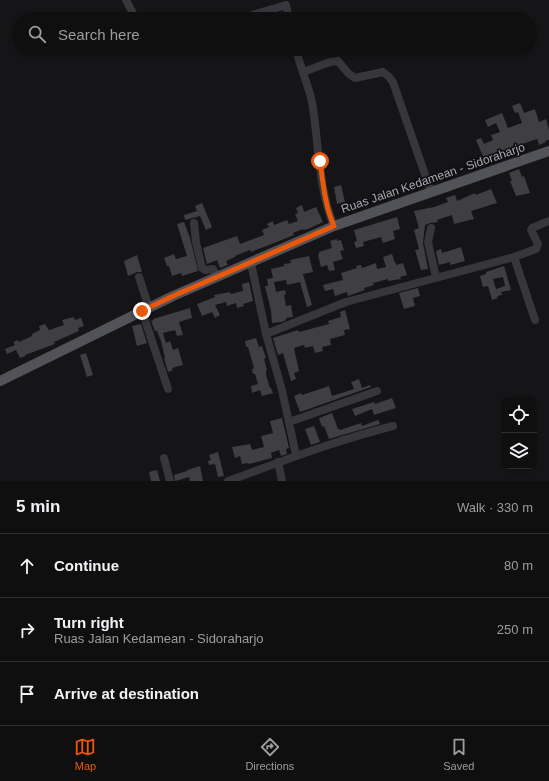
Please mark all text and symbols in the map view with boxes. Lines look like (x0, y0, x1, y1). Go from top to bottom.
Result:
search box (12, 12, 537, 56)
icon: search (26, 23, 48, 45)
text: Search here (58, 26, 140, 43)
street label: Ruas Jalan Kedamean - Sidoraharjo (339, 140, 527, 216)
route start (311, 152, 329, 170)
route end (133, 302, 151, 320)
map controls (501, 397, 537, 469)
button: locate (501, 397, 537, 433)
button: layers (501, 433, 537, 469)
text: 5 min (16, 497, 60, 516)
text: Walk · 330 m (457, 500, 533, 515)
icon: ahead (16, 555, 38, 577)
text: Continue (54, 557, 119, 574)
text: 80 m (504, 558, 533, 573)
text: Turn right (54, 614, 124, 631)
icon: right (16, 619, 38, 641)
text: 250 m (497, 622, 533, 637)
text: Ruas Jalan Kedamean - Sidoraharjo (54, 631, 264, 646)
icon: arrive (16, 683, 38, 705)
text: Arrive at destination (54, 685, 199, 702)
tab: Map (74, 736, 96, 772)
tab: Directions (245, 736, 294, 772)
tab: Saved (443, 736, 474, 772)

